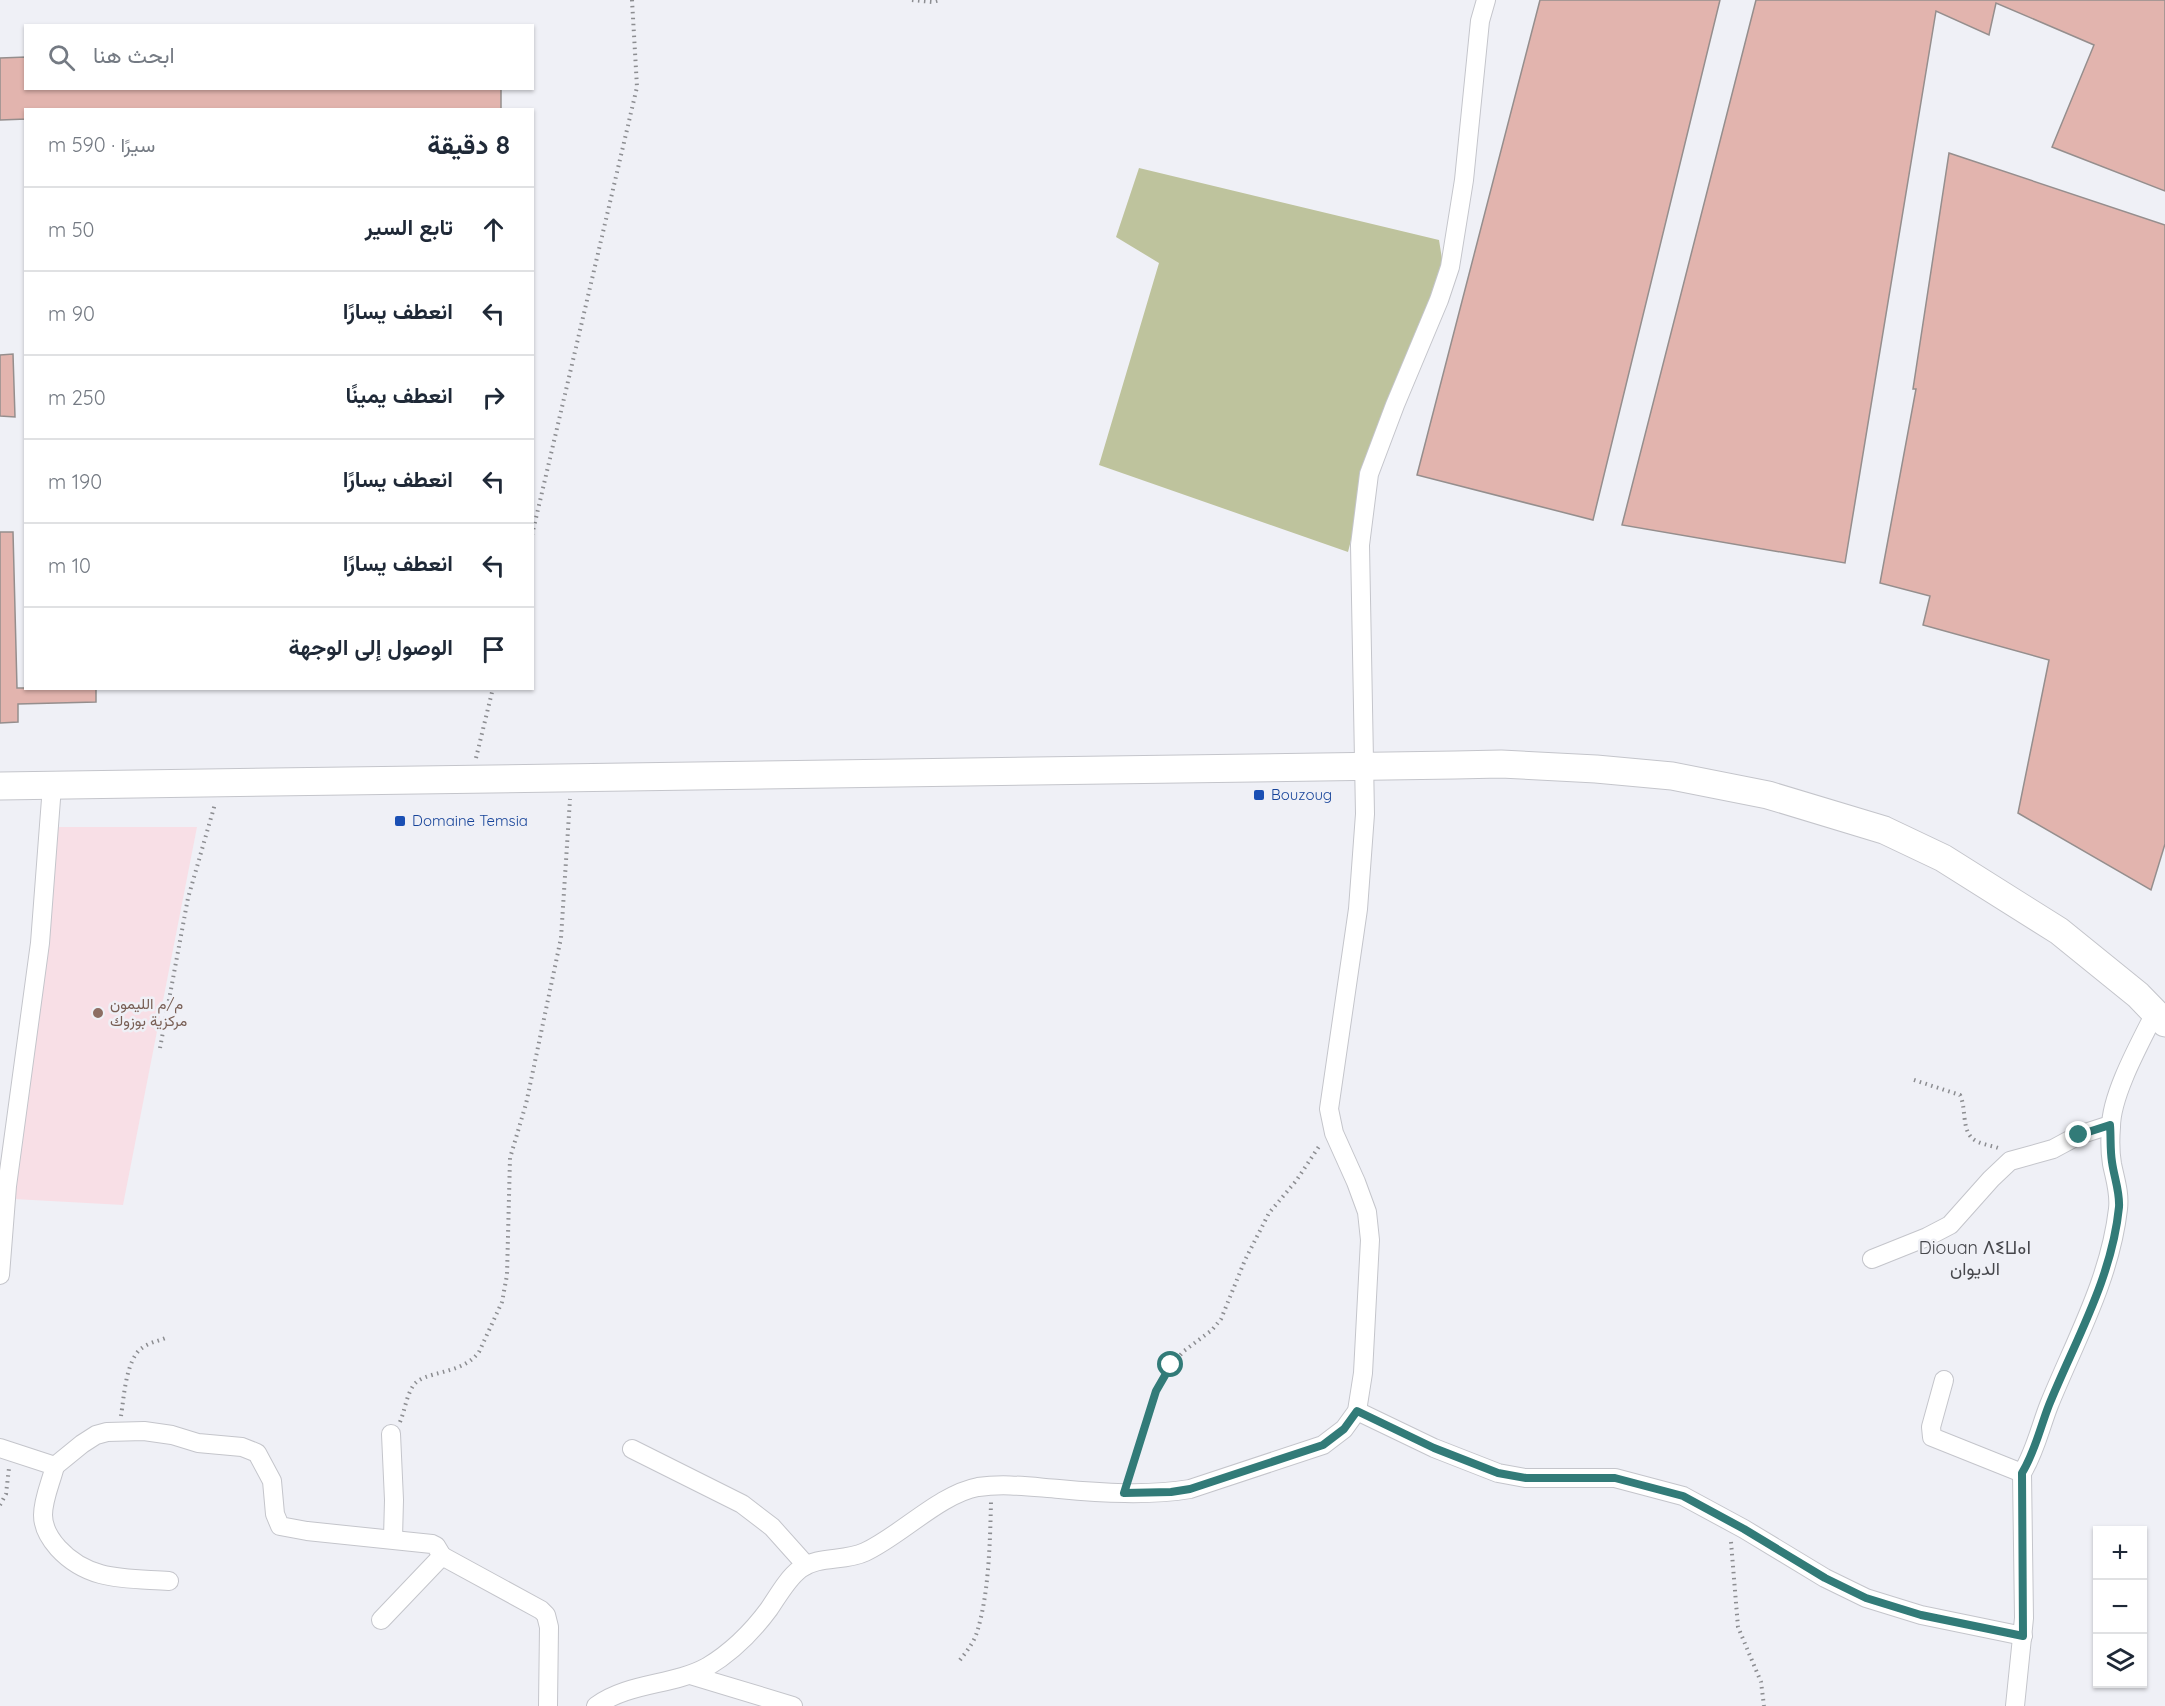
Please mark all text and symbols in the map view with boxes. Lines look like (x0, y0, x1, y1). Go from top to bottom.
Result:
search box (24, 24, 534, 90)
icon: search (45, 41, 78, 74)
text: ابحث هنا (93, 41, 175, 69)
text: 8 دقيقة (427, 128, 510, 161)
text: سيرًا · 590 m (48, 132, 155, 157)
text: تابع السير (365, 213, 453, 241)
icon: ahead (477, 213, 510, 246)
text: 50 m (48, 217, 95, 242)
text: انعطف يسارًا (343, 297, 453, 325)
icon: left (477, 297, 510, 330)
text: 90 m (48, 301, 95, 326)
text: انعطف يمينًا (345, 381, 453, 409)
icon: right (477, 381, 510, 414)
text: 250 m (48, 385, 106, 410)
text: انعطف يسارًا (343, 465, 453, 493)
icon: left (477, 465, 510, 498)
text: 190 m (48, 469, 102, 494)
text: انعطف يسارًا (343, 549, 453, 577)
icon: left (477, 549, 510, 582)
text: 10 m (48, 553, 91, 578)
text: الوصول إلى الوجهة (289, 633, 453, 661)
icon: arrive (477, 633, 510, 666)
place label: Bouzoug (1271, 785, 1332, 804)
marker: Bouzoug (1252, 788, 1266, 802)
place label: Domaine Temsia (412, 811, 528, 830)
marker: Domaine Temsia (393, 814, 407, 828)
place label: م/م الليمون مركزية بوزوك (110, 994, 187, 1030)
marker: م/م الليمون مركزية بوزوك (91, 1006, 105, 1020)
route end (2065, 1121, 2091, 1147)
district label: Diouan ⴷⵉⵡⴰⵏ الديوان (1919, 1236, 2031, 1280)
route start (1157, 1351, 1183, 1377)
map controls (2093, 1526, 2147, 1688)
button: + (2093, 1526, 2147, 1580)
button: − (2093, 1580, 2147, 1634)
button: layers (2093, 1634, 2147, 1688)

